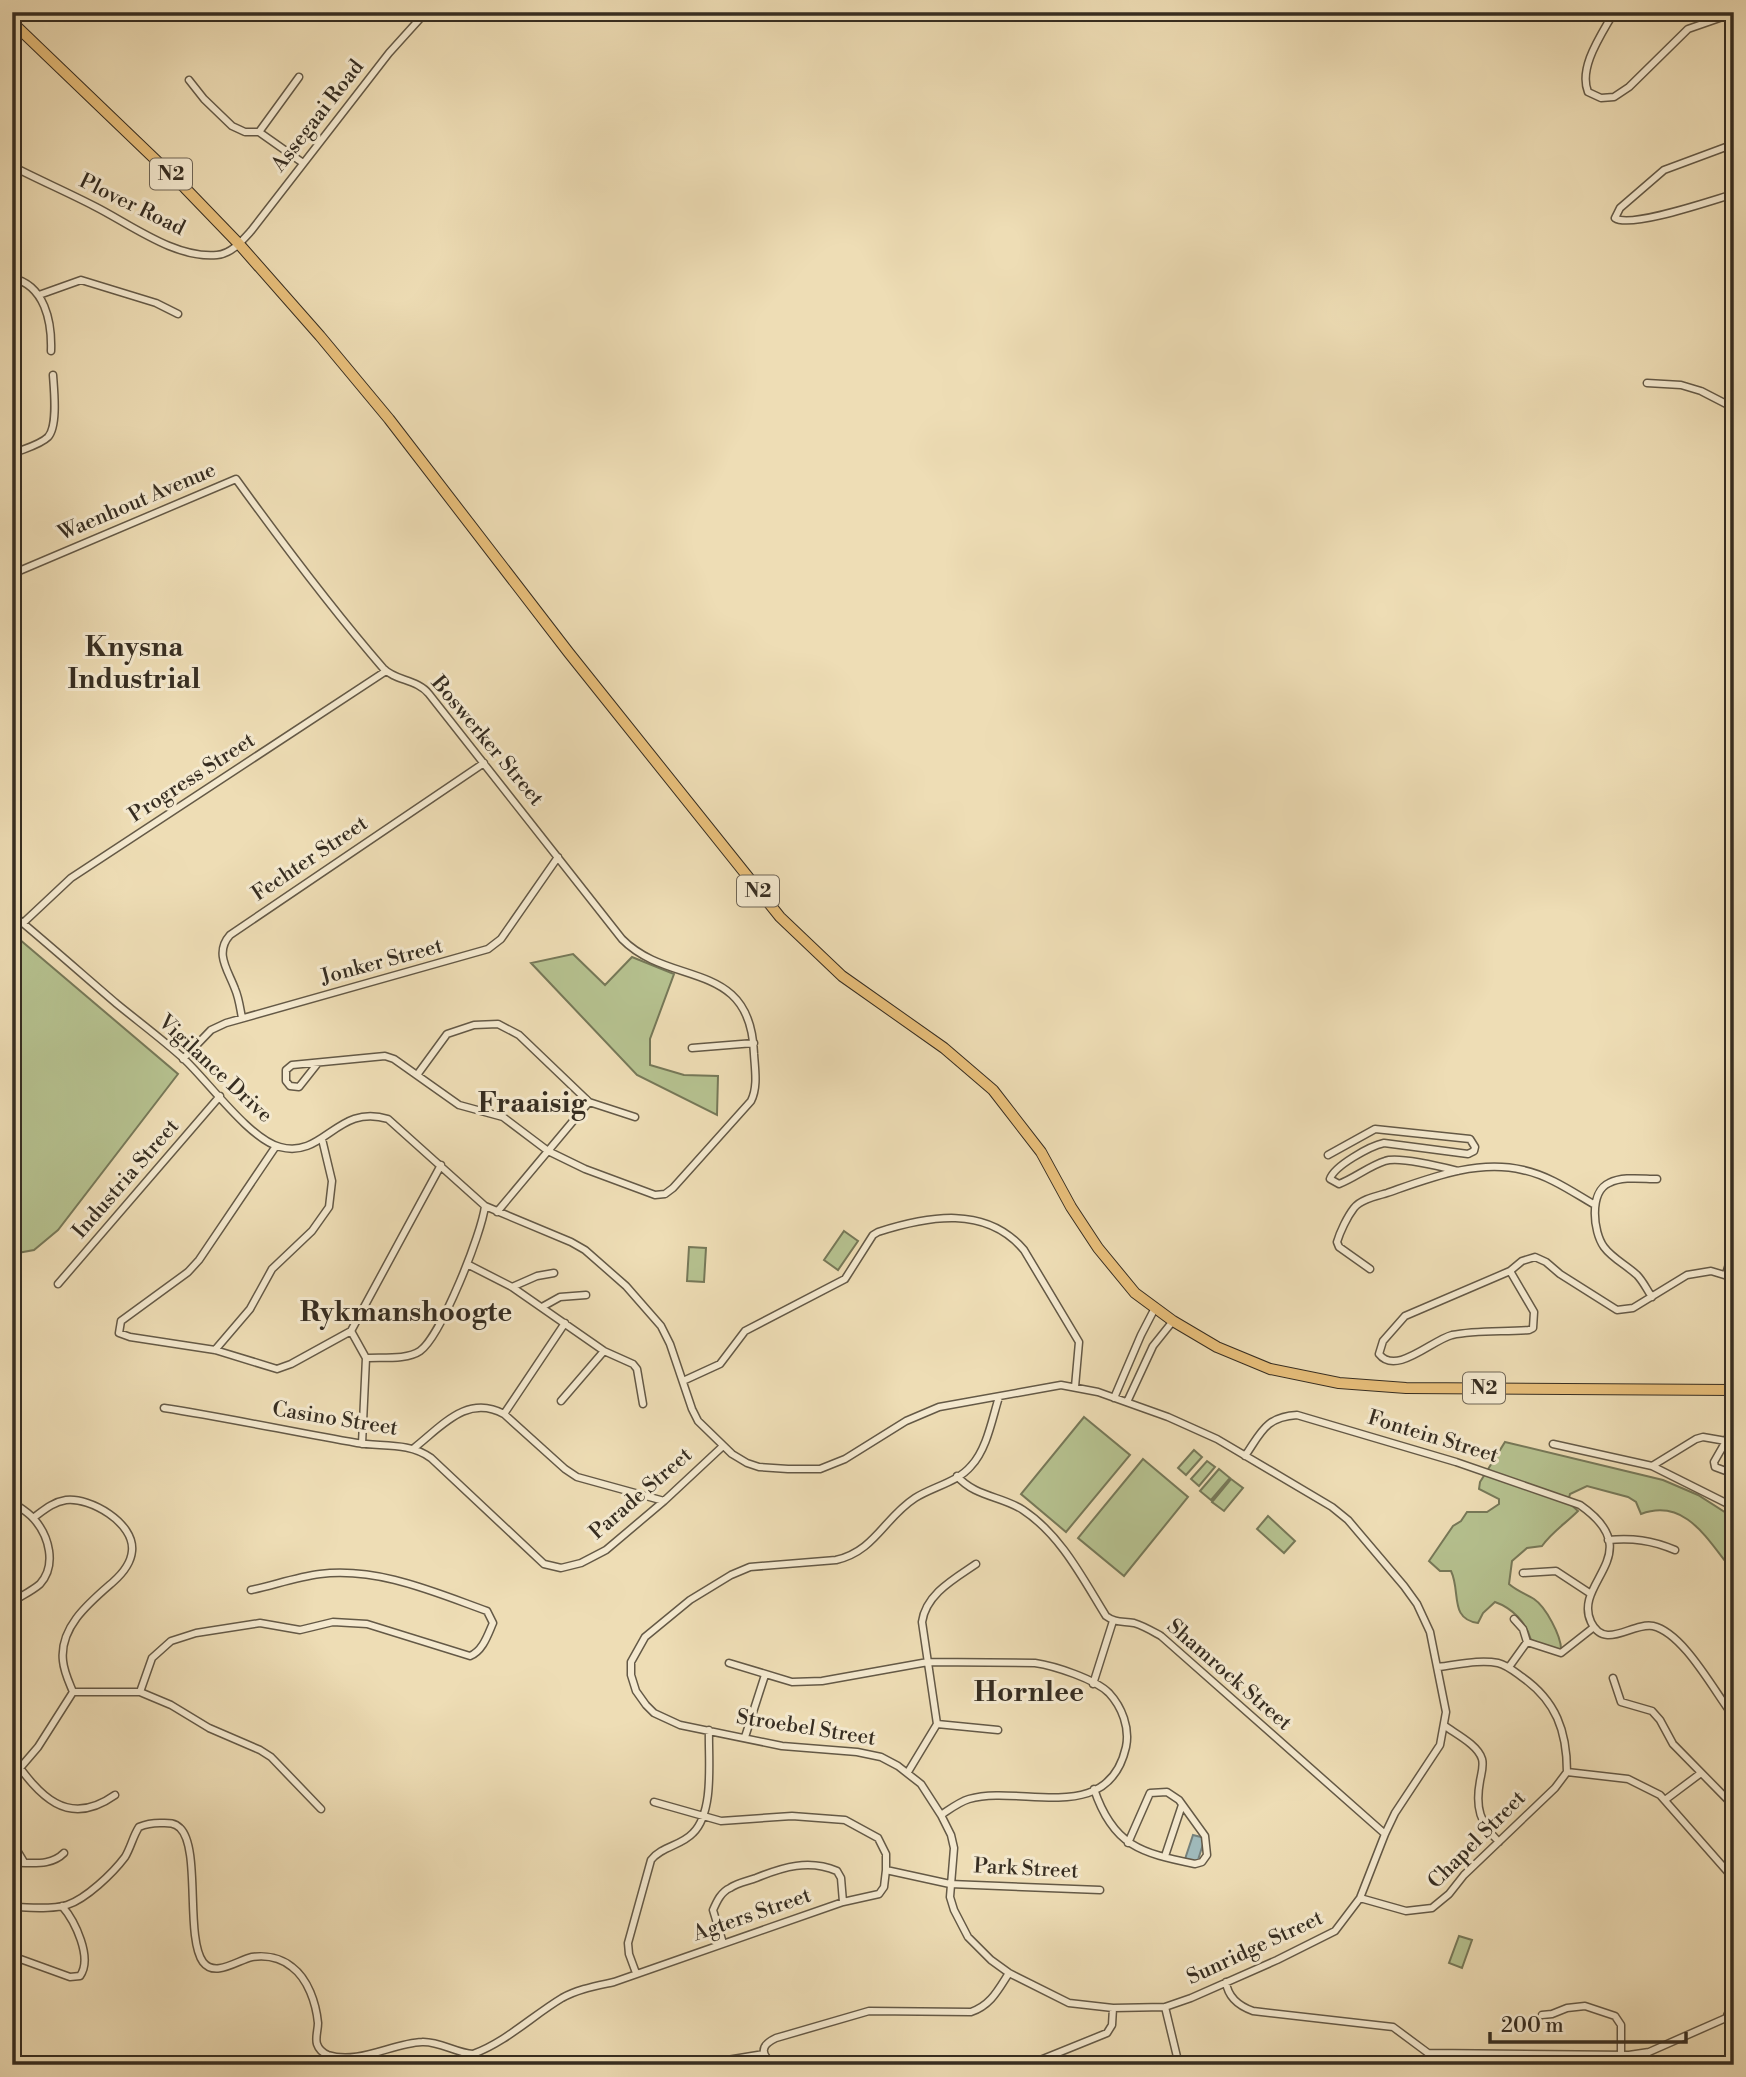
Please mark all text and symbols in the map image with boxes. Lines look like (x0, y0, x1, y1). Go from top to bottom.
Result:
street label: Assegaai Road (265, 55, 370, 178)
road number: N2 (150, 158, 192, 190)
street label: Plover Road (75, 168, 189, 242)
street label: Waenhout Avenue (53, 457, 220, 547)
district label: Knysna Industrial (67, 630, 201, 697)
street label: Boswerker Street (424, 670, 549, 812)
street label: Progress Street (124, 727, 261, 829)
street label: Fechter Street (247, 810, 373, 907)
road number: N2 (737, 876, 779, 906)
street label: Jonker Street (317, 933, 446, 991)
street label: Vigilance Drive (152, 1009, 278, 1129)
district label: Fraaisig (478, 1086, 587, 1121)
street label: Industria Street (67, 1114, 185, 1244)
district label: Rykmanshoogte (300, 1295, 512, 1330)
road number: N2 (1463, 1372, 1505, 1404)
street label: Casino Street (270, 1396, 400, 1442)
street label: Fontein Street (1364, 1405, 1502, 1469)
street label: Parade Street (584, 1442, 698, 1546)
street label: Shamrock Street (1161, 1614, 1297, 1737)
district label: Hornlee (974, 1675, 1084, 1710)
street label: Stroebel Street (734, 1704, 878, 1752)
street label: Chapel Street (1423, 1785, 1532, 1894)
street label: Park Street (973, 1853, 1080, 1885)
street label: Agters Street (688, 1882, 815, 1948)
street label: Sunridge Street (1183, 1905, 1328, 1991)
scale bar (1490, 2000, 1686, 2044)
text: 200 m (1501, 2013, 1564, 2039)

